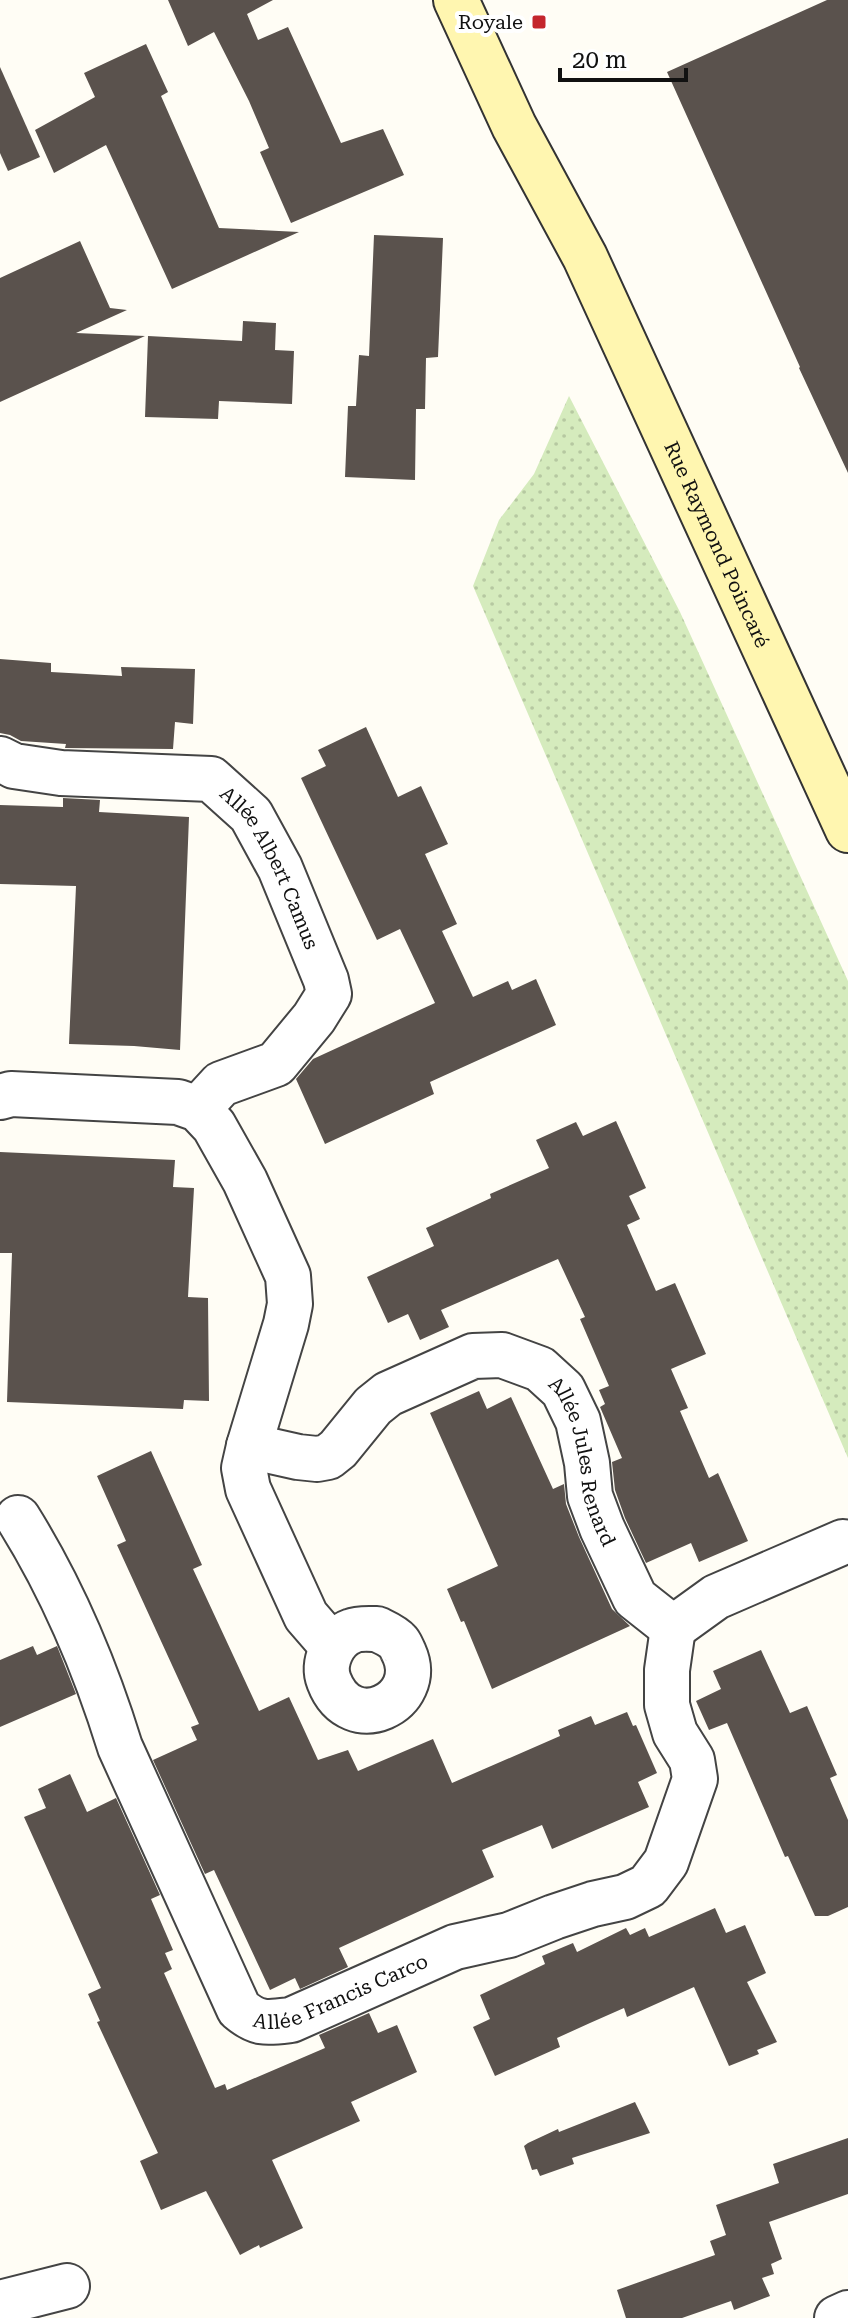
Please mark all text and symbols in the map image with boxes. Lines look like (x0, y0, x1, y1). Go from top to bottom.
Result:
place label: Royale (458, 10, 523, 34)
marker: Royale (530, 13, 548, 31)
scale bar (560, 32, 686, 82)
text: 20 m (572, 46, 627, 74)
street label: Rue Raymond Poincaré (659, 438, 775, 651)
street label: Allée Albert Camus (215, 781, 324, 953)
street label: Allée Jules Renard (544, 1371, 621, 1550)
street label: Allée Francis Carco (251, 1949, 431, 2034)

